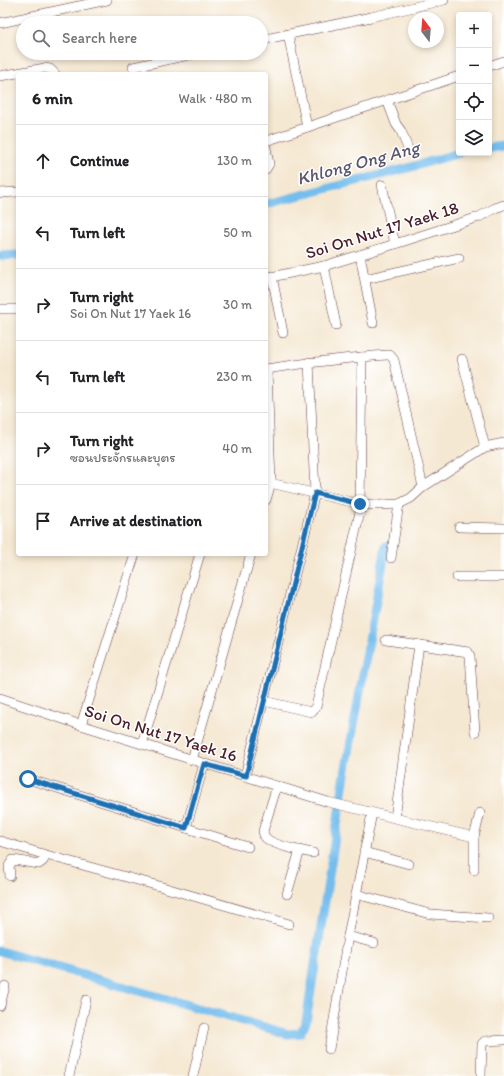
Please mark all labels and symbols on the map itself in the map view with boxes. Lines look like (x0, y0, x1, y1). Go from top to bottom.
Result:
north arrow (408, 12, 444, 48)
water label: Khlong Ong Ang (294, 135, 424, 190)
street label: Soi On Nut 17 Yaek 18 (303, 197, 461, 263)
route end (351, 495, 369, 513)
street label: Soi On Nut 17 Yaek 16 (82, 700, 240, 766)
route start (19, 770, 37, 788)

